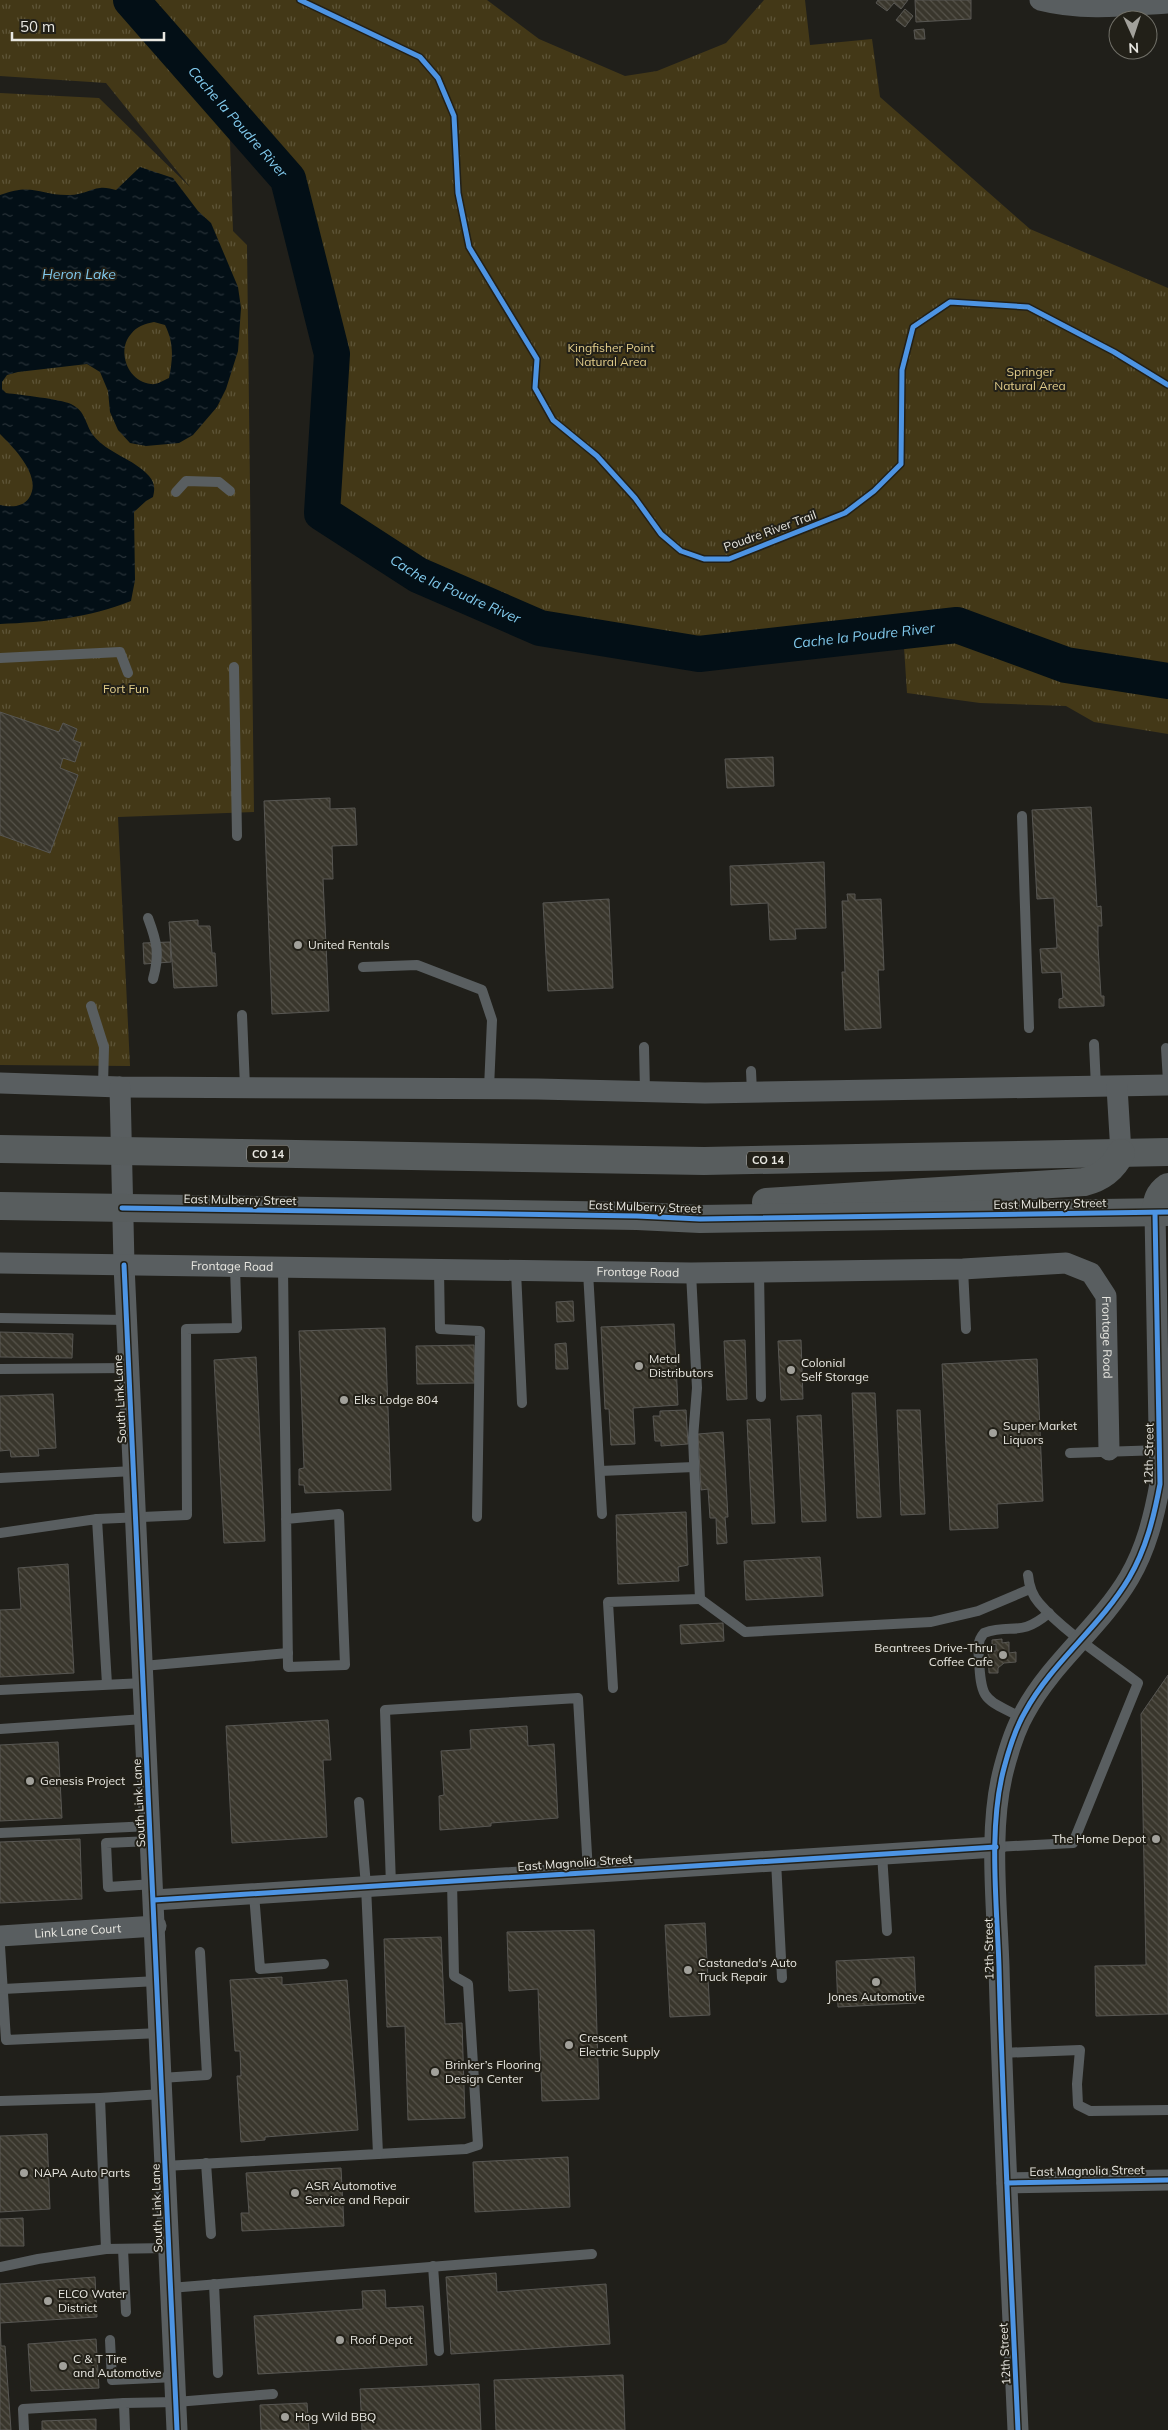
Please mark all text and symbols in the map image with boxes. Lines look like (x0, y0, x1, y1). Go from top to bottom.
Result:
scale bar (12, 10, 165, 42)
north arrow (1108, 10, 1158, 60)
text: 50 m (20, 17, 55, 36)
text: N (1128, 39, 1139, 57)
water label: Cache la Poudre River (184, 62, 292, 182)
water label: Heron Lake (42, 265, 116, 283)
park label: Kingfisher Point Natural Area (567, 340, 655, 369)
park label: Springer Natural Area (994, 364, 1066, 393)
street label: Poudre River Trail (721, 507, 818, 554)
water label: Cache la Poudre River (387, 550, 524, 628)
water label: Cache la Poudre River (792, 618, 936, 652)
park label: Fort Fun (103, 681, 149, 696)
place label: United Rentals (308, 937, 390, 952)
marker: United Rentals (292, 939, 304, 951)
road number: CO 14 (247, 1146, 289, 1162)
road number: CO 14 (747, 1152, 789, 1168)
street label: East Mulberry Street (183, 1191, 297, 1208)
street label: East Mulberry Street (993, 1195, 1107, 1212)
street label: East Mulberry Street (588, 1197, 702, 1216)
street label: Frontage Road (191, 1258, 273, 1274)
street label: Frontage Road (597, 1264, 679, 1280)
street label: Frontage Road (1099, 1296, 1116, 1379)
place label: Metal Distributors (649, 1351, 714, 1380)
street label: South Link Lane (110, 1354, 129, 1444)
place label: Colonial Self Storage (801, 1355, 869, 1384)
marker: Metal Distributors (633, 1360, 645, 1372)
marker: Colonial Self Storage (785, 1364, 797, 1376)
place label: Elks Lodge 804 (354, 1392, 438, 1407)
marker: Elks Lodge 804 (338, 1394, 350, 1406)
place label: Super Market Liquors (1003, 1418, 1077, 1447)
street label: 12th Street (1140, 1423, 1157, 1485)
marker: Super Market Liquors (987, 1427, 999, 1439)
place label: Beantrees Drive-Thru Coffee Cafe (874, 1640, 993, 1669)
marker: Beantrees Drive-Thru Coffee Cafe (997, 1649, 1009, 1661)
street label: South Link Lane (129, 1758, 148, 1848)
place label: Genesis Project (40, 1773, 125, 1788)
marker: Genesis Project (24, 1775, 36, 1787)
place label: The Home Depot (1052, 1831, 1146, 1846)
marker: The Home Depot (1150, 1833, 1162, 1845)
street label: East Magnolia Street (517, 1851, 633, 1874)
street label: 12th Street (980, 1918, 997, 1980)
street label: Link Lane Court (34, 1920, 122, 1941)
place label: Castaneda's Auto Truck Repair (698, 1955, 797, 1984)
marker: Castaneda's Auto Truck Repair (682, 1964, 694, 1976)
marker: Jones Automotive (870, 1976, 882, 1988)
place label: Jones Automotive (827, 1989, 925, 2004)
place label: Crescent Electric Supply (579, 2030, 661, 2059)
marker: Crescent Electric Supply (563, 2039, 575, 2051)
place label: Brinker’s Flooring Design Center (445, 2057, 541, 2086)
marker: Brinker’s Flooring Design Center (429, 2066, 441, 2078)
street label: East Magnolia Street (1029, 2162, 1145, 2179)
street label: South Link Lane (147, 2163, 166, 2253)
place label: NAPA Auto Parts (34, 2165, 130, 2180)
marker: NAPA Auto Parts (18, 2167, 30, 2179)
place label: ASR Automotive Service and Repair (305, 2178, 410, 2207)
marker: ASR Automotive Service and Repair (289, 2187, 301, 2199)
place label: ELCO Water District (58, 2286, 127, 2315)
marker: ELCO Water District (42, 2295, 54, 2307)
street label: 12th Street (995, 2323, 1014, 2385)
place label: Roof Depot (350, 2332, 413, 2347)
marker: Roof Depot (334, 2334, 346, 2346)
place label: C & T Tire and Automotive (73, 2351, 162, 2380)
marker: C & T Tire and Automotive (57, 2360, 69, 2372)
place label: Hog Wild BBQ (295, 2409, 376, 2424)
marker: Hog Wild BBQ (279, 2411, 291, 2423)

